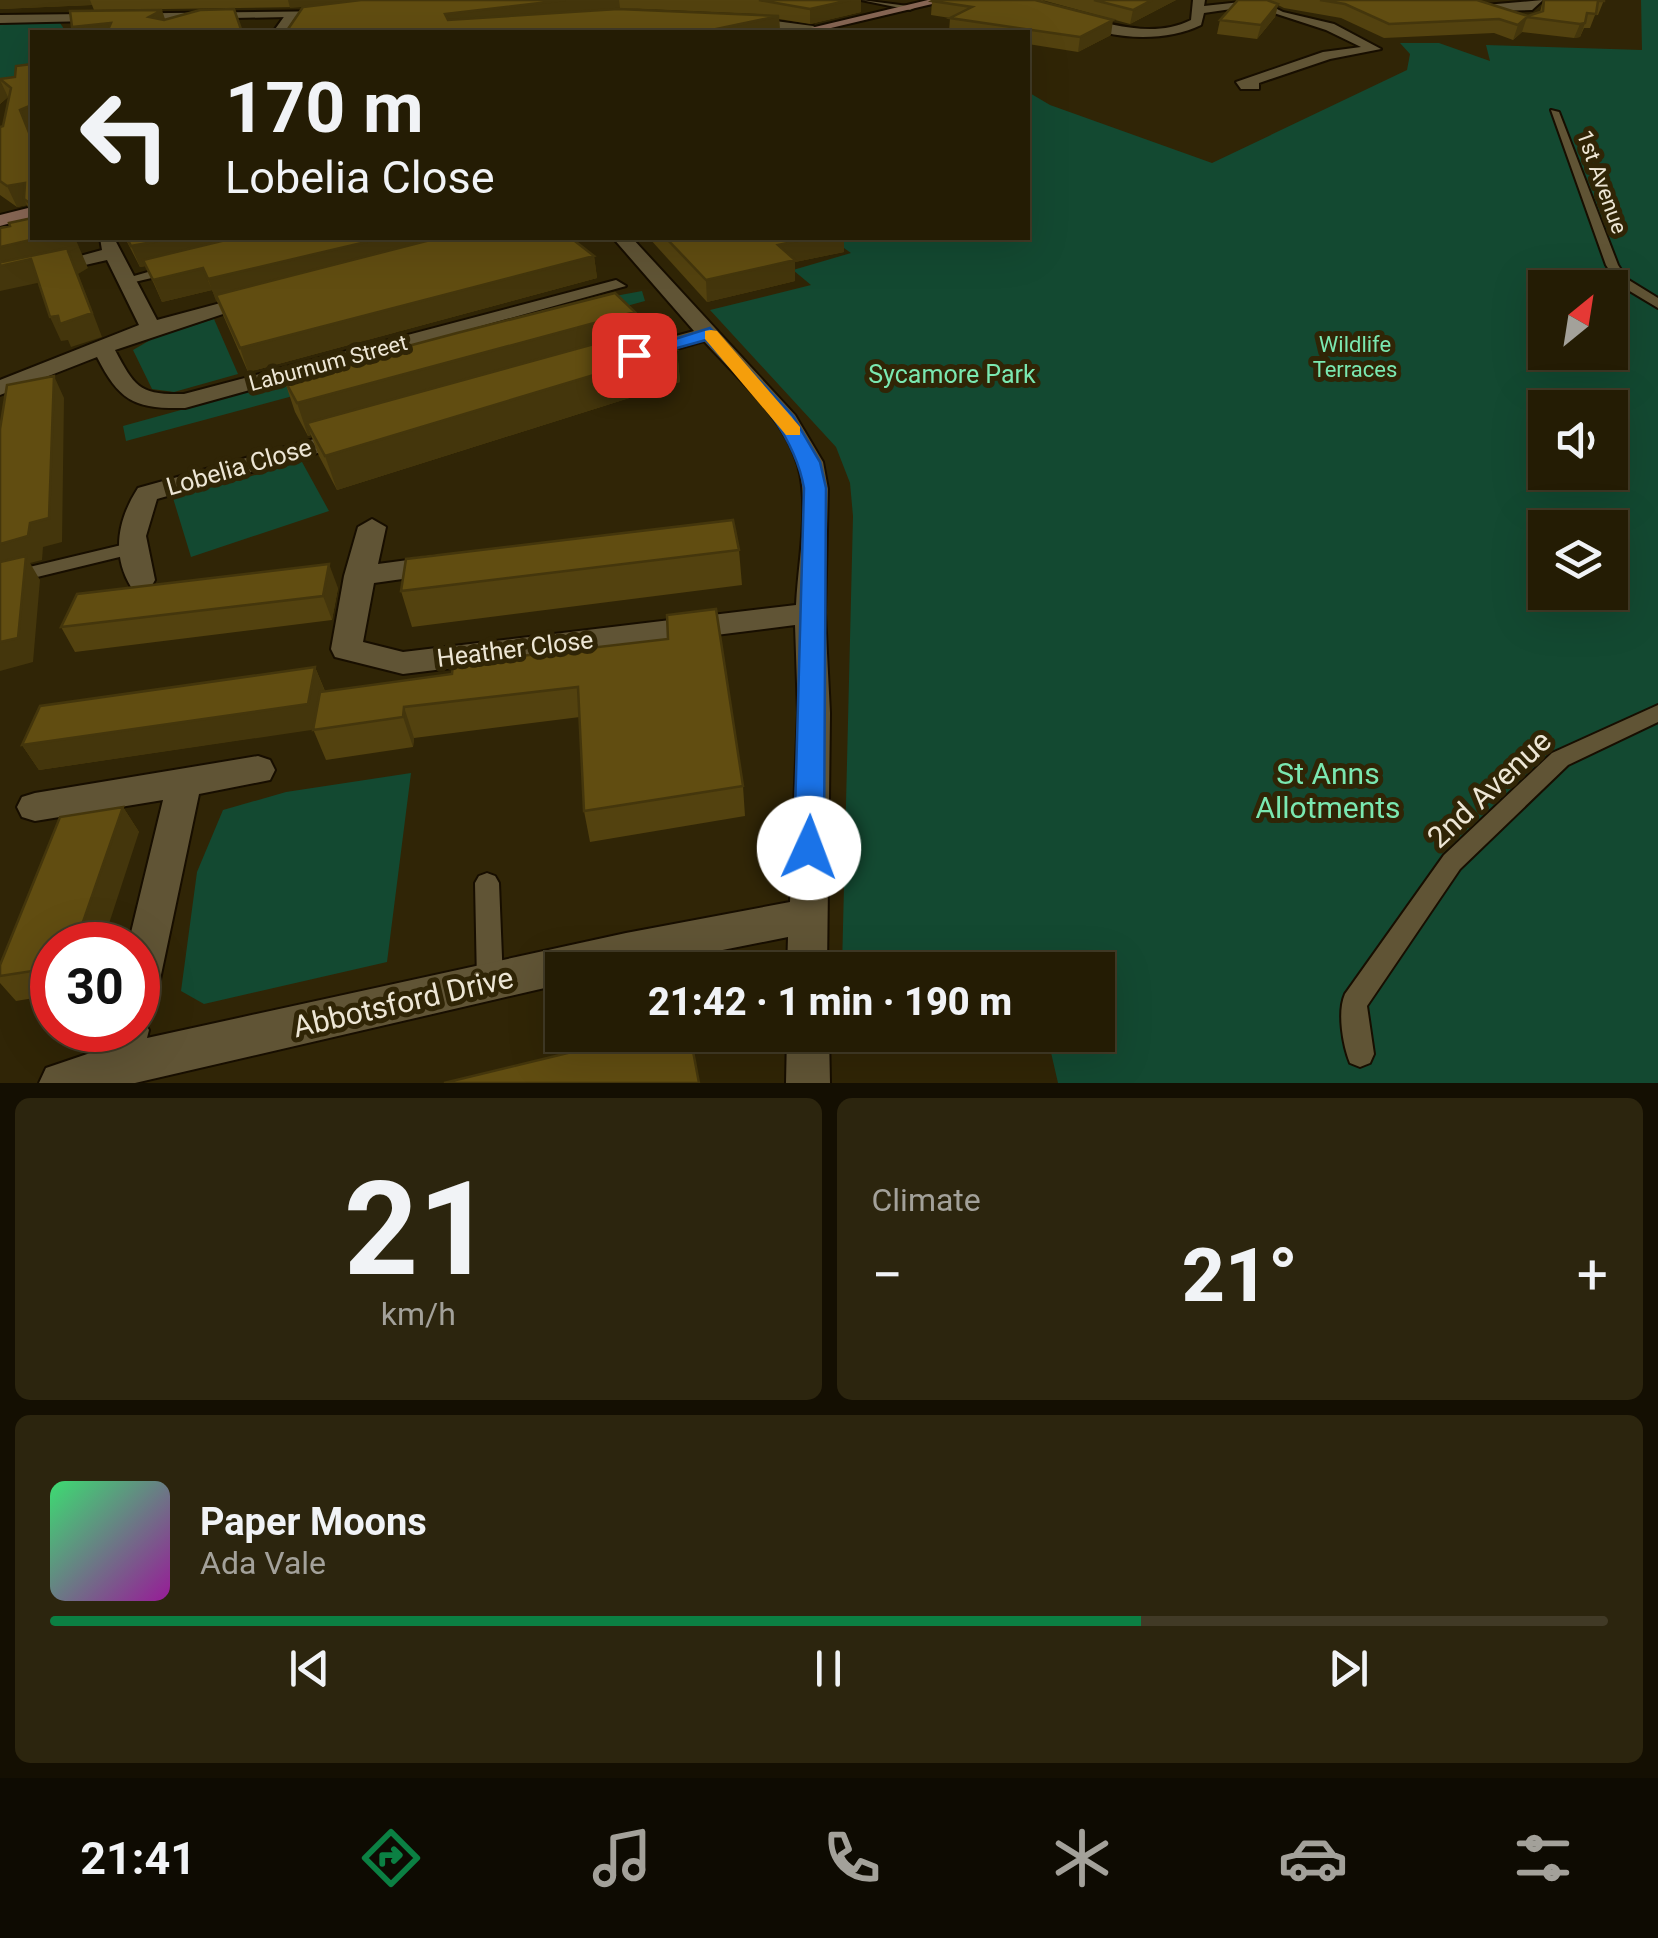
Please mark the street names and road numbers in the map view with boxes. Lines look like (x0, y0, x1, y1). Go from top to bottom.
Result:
street label: 1st Avenue (1572, 127, 1632, 237)
street label: Laburnum Street (246, 330, 410, 396)
street label: Lobelia Close (163, 432, 315, 502)
street label: Heather Close (435, 625, 595, 673)
street label: 2nd Avenue (1420, 723, 1558, 855)
street label: Abbotsford Drive (290, 960, 516, 1044)

